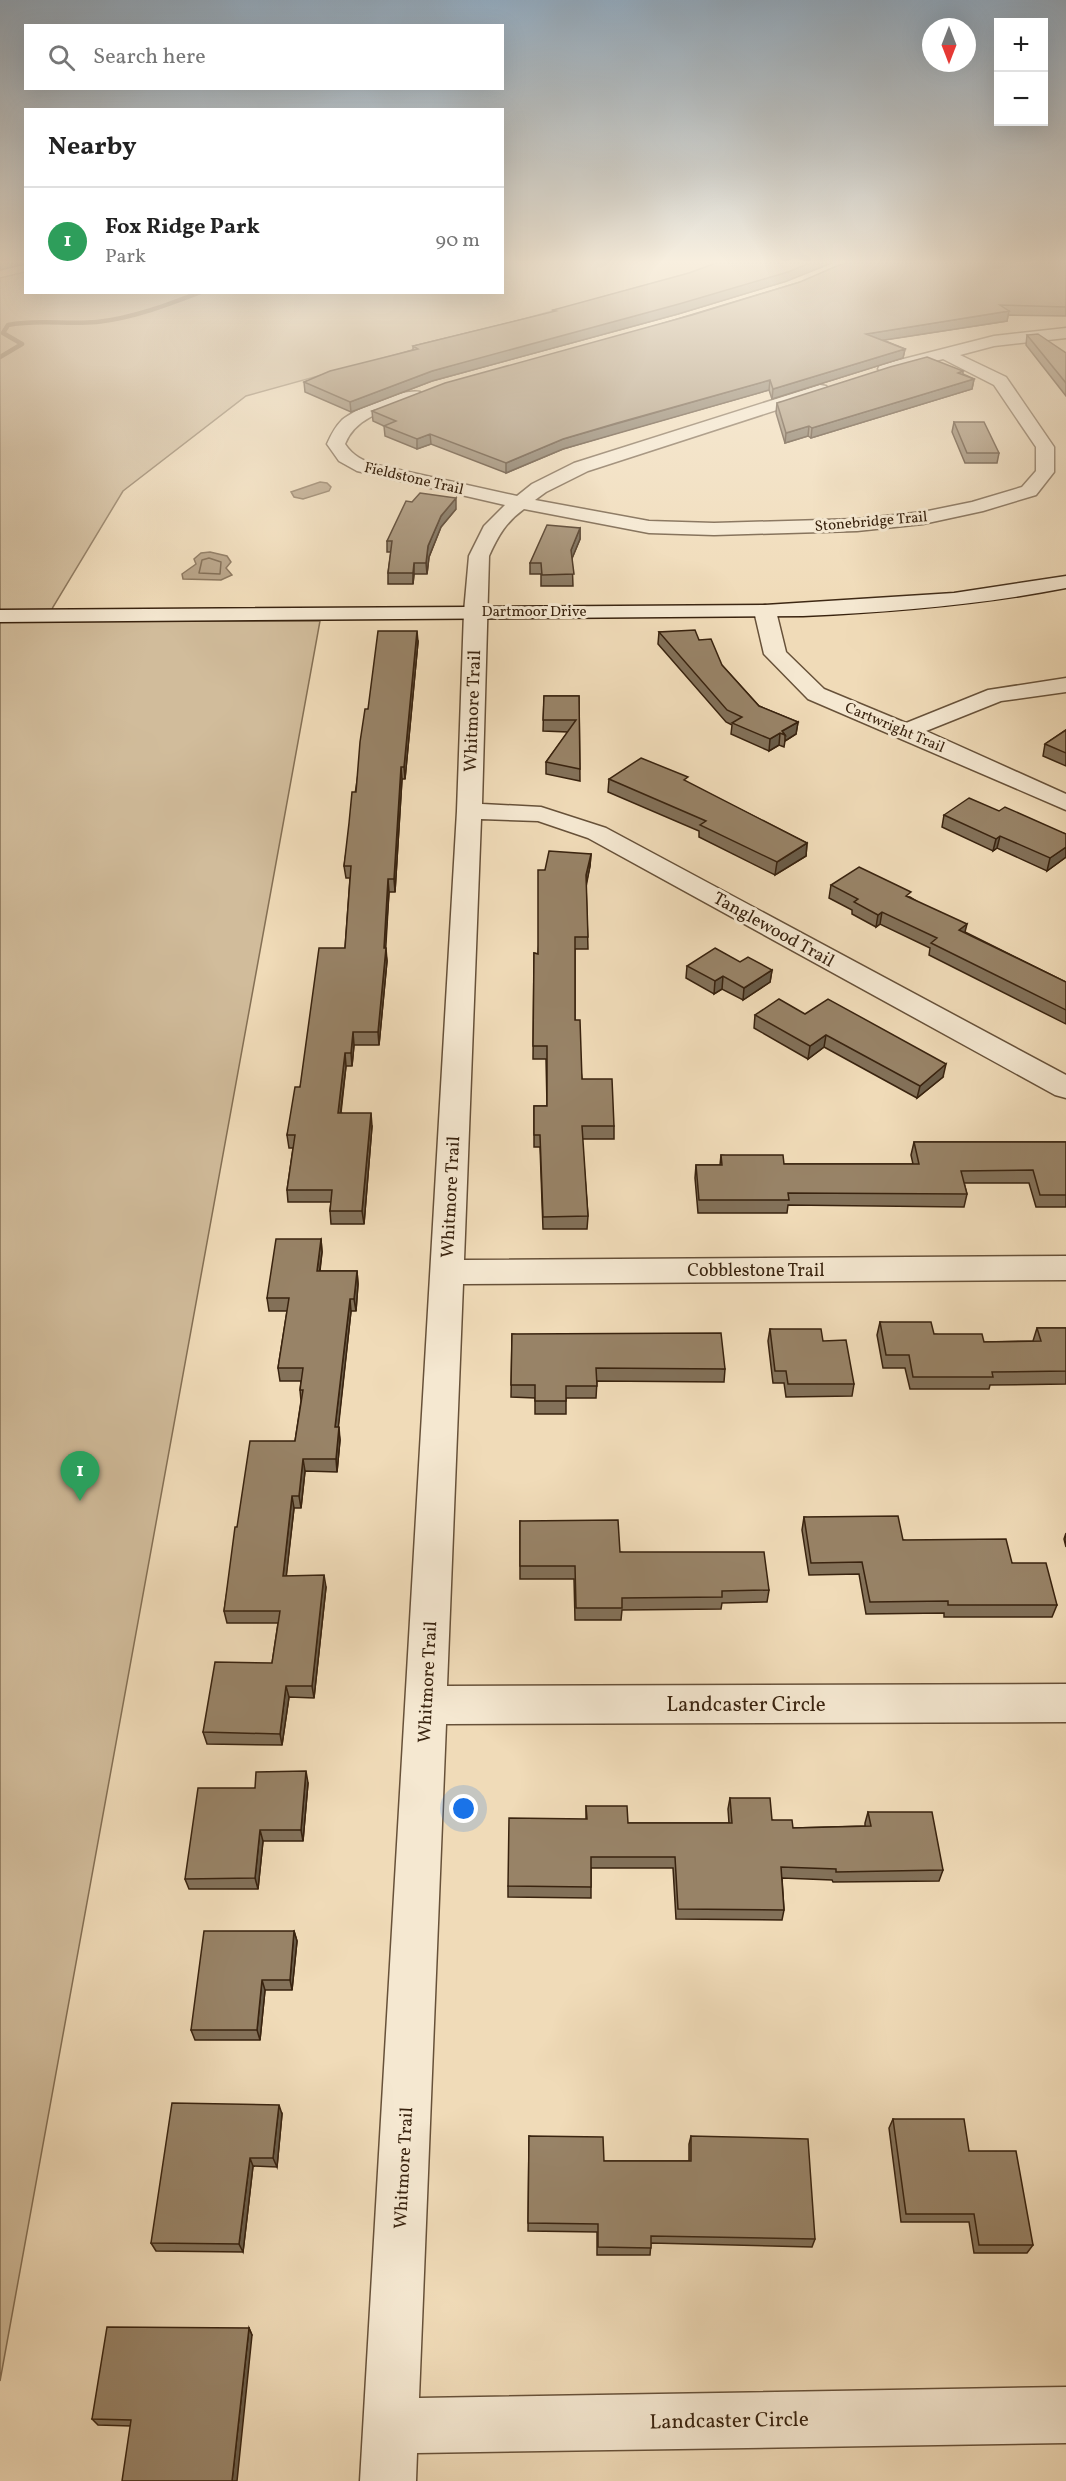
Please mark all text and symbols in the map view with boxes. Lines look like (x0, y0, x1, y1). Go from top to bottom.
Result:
north arrow (922, 18, 976, 72)
map controls (994, 18, 1048, 126)
button: + (994, 18, 1048, 72)
search box (24, 24, 504, 90)
icon: search (45, 41, 78, 74)
text: Search here (93, 42, 206, 73)
button: − (994, 72, 1048, 126)
text: Nearby (48, 129, 137, 165)
text: Fox Ridge Park (105, 212, 260, 243)
text: 1 (63, 227, 72, 255)
text: 90 m (436, 227, 480, 255)
text: Park (105, 243, 146, 271)
street label: Fieldstone Trail (362, 458, 466, 501)
street label: Stonebridge Trail (814, 507, 928, 538)
street label: Dartmoor Drive (481, 602, 587, 623)
street label: Whitmore Trail (459, 650, 488, 772)
street label: Cartwright Trail (841, 698, 948, 759)
street label: Tanglewood Trail (708, 887, 839, 974)
street label: Whitmore Trail (436, 1135, 467, 1259)
street label: Cobblestone Trail (687, 1259, 825, 1284)
pin: 1 (60, 1452, 100, 1501)
street label: Whitmore Trail (413, 1620, 444, 1744)
street label: Landcaster Circle (666, 1691, 826, 1720)
your location (449, 1794, 478, 1823)
street label: Whitmore Trail (389, 2106, 420, 2230)
street label: Landcaster Circle (649, 2406, 809, 2437)

